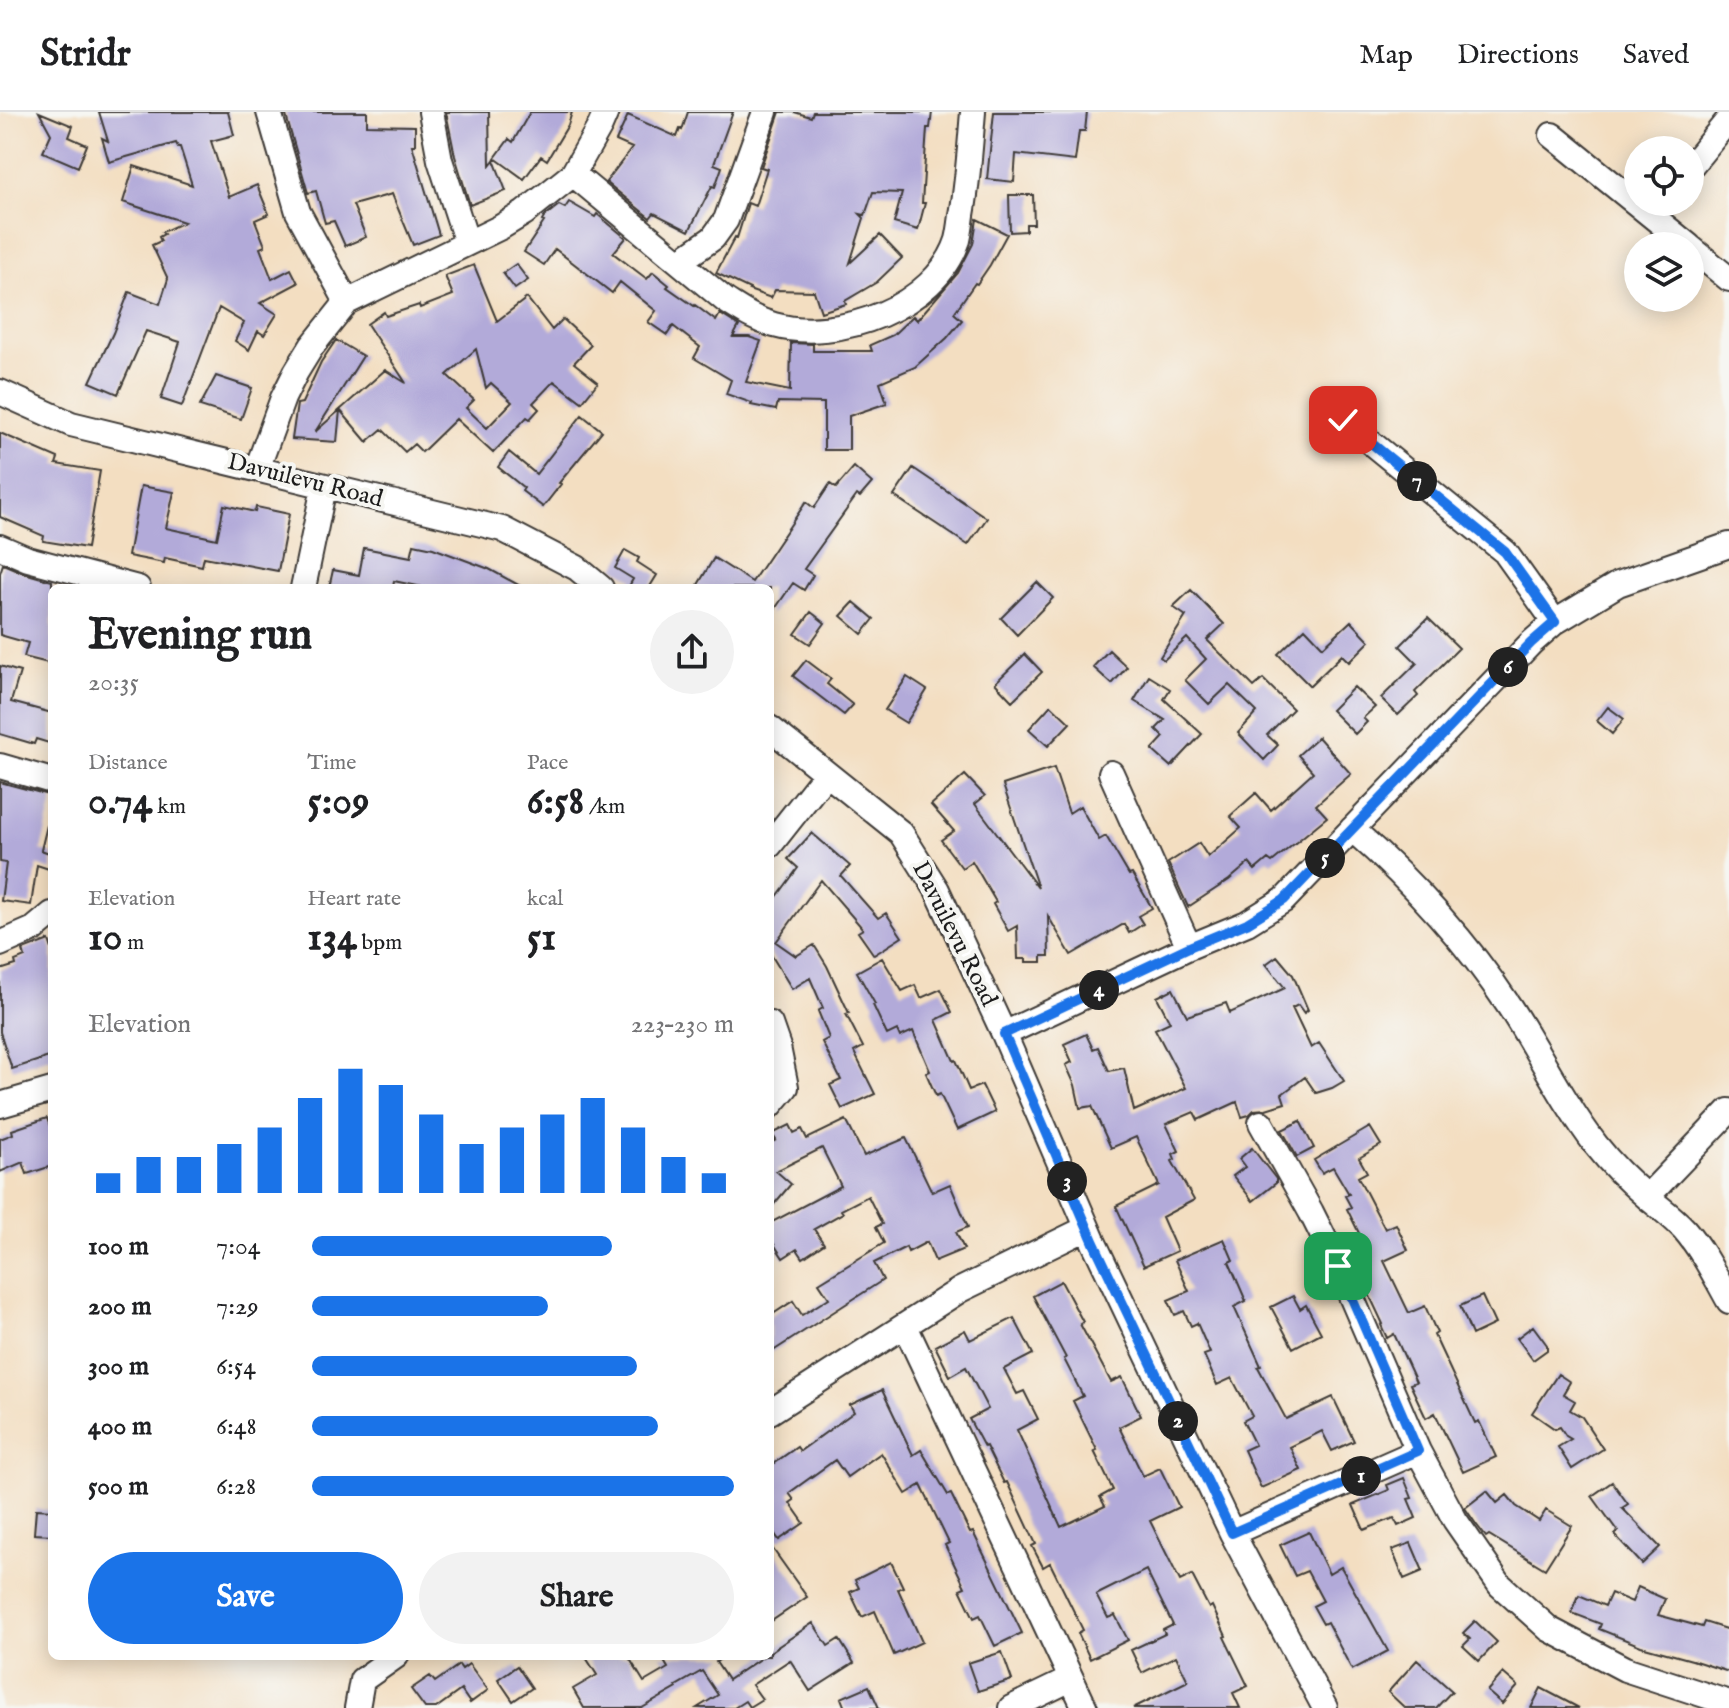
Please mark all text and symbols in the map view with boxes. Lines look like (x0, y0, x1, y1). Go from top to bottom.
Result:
text: Stridr (40, 31, 131, 79)
text: Map (1359, 38, 1413, 73)
text: Directions (1457, 38, 1579, 73)
text: Saved (1623, 38, 1689, 73)
map controls (1624, 136, 1704, 312)
button: locate (1624, 136, 1704, 216)
button: layers (1624, 232, 1704, 312)
pin (1309, 386, 1377, 454)
icon: check (1321, 398, 1365, 442)
street label: Davuilevu Road (224, 447, 386, 515)
pin: 7 (1397, 461, 1437, 501)
text: 7 (1412, 467, 1422, 495)
text: Evening run (88, 608, 312, 664)
button: share (650, 610, 734, 694)
pin: 6 (1488, 647, 1528, 687)
text: 6 (1503, 653, 1513, 681)
text: 20:35 (88, 666, 139, 699)
text: Distance (88, 749, 168, 777)
text: Time (307, 749, 356, 777)
text: Pace (527, 749, 568, 777)
text: 0.74 (88, 777, 152, 828)
text: 5:09 (307, 777, 369, 828)
text: 6:58 (527, 777, 584, 828)
text: km (152, 793, 186, 821)
text: /km (584, 793, 625, 821)
pin: 5 (1305, 838, 1345, 878)
text: 5 (1321, 844, 1329, 872)
street label: Davuilevu Road (904, 856, 1004, 1012)
text: Elevation (88, 885, 175, 913)
text: Heart rate (307, 885, 401, 913)
text: kcal (527, 885, 563, 913)
text: 10 (88, 913, 122, 964)
text: 134 (307, 913, 357, 964)
text: 51 (527, 913, 556, 964)
text: m (122, 929, 144, 957)
text: bpm (357, 929, 402, 957)
pin: 4 (1079, 970, 1119, 1010)
text: 4 (1094, 976, 1104, 1004)
text: Elevation (88, 1008, 191, 1041)
text: 223–230 m (631, 1008, 734, 1041)
pin: 3 (1047, 1161, 1087, 1201)
text: 3 (1063, 1167, 1071, 1195)
text: 100 m (88, 1230, 149, 1263)
text: 7:04 (216, 1230, 261, 1263)
pin (1304, 1232, 1372, 1300)
icon: arrive (1316, 1244, 1360, 1288)
text: 200 m (88, 1290, 152, 1323)
text: 7:29 (216, 1290, 259, 1323)
text: 300 m (88, 1350, 149, 1383)
text: 6:54 (216, 1350, 256, 1383)
pin: 2 (1158, 1401, 1198, 1441)
text: 2 (1173, 1407, 1183, 1435)
text: 400 m (88, 1410, 152, 1443)
text: 6:48 (216, 1410, 257, 1443)
pin: 1 (1341, 1456, 1381, 1496)
text: 1 (1357, 1462, 1365, 1490)
text: 500 m (88, 1470, 149, 1503)
text: 6:28 (216, 1470, 256, 1503)
button: Save (88, 1552, 403, 1644)
button: Share (419, 1552, 734, 1644)

